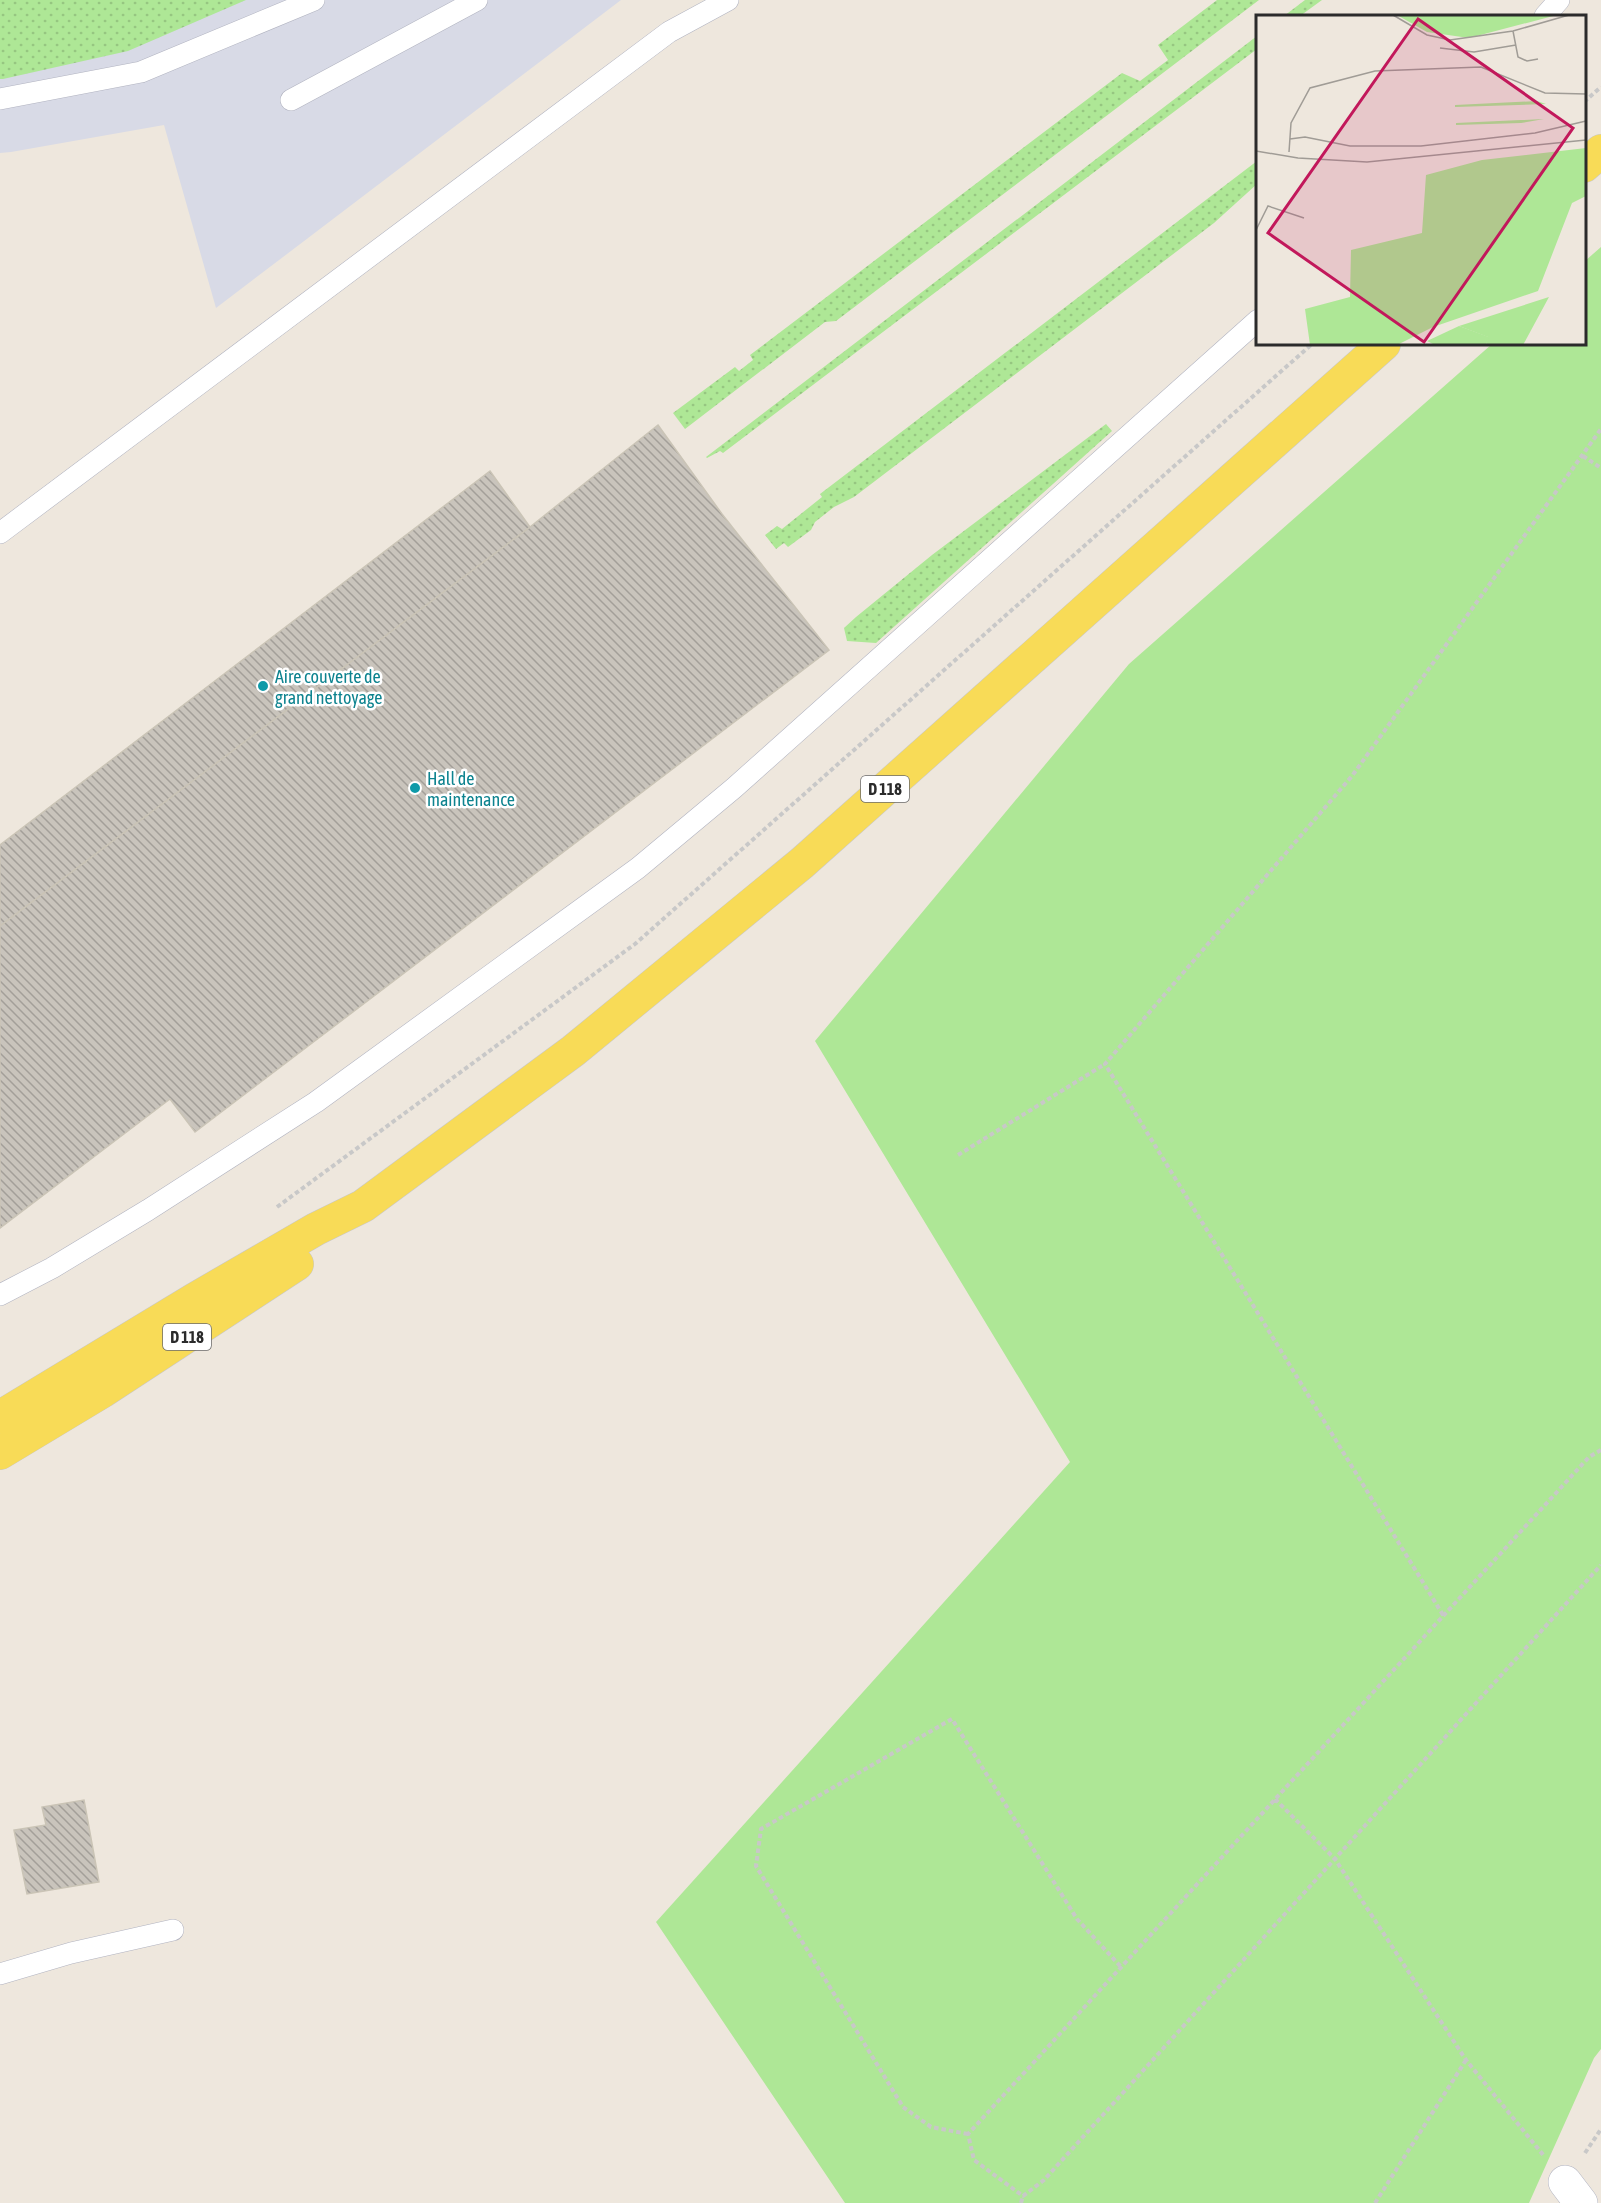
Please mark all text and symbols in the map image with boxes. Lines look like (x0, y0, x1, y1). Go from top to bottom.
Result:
inset map (1256, 15, 1586, 345)
place label: Aire couverte de grand nettoyage (275, 666, 382, 708)
marker: Aire couverte de grand nettoyage (256, 679, 270, 693)
place label: Hall de maintenance (427, 768, 515, 810)
road number: D 118 (861, 776, 909, 802)
marker: Hall de maintenance (408, 781, 422, 795)
road number: D 118 (163, 1324, 211, 1350)

